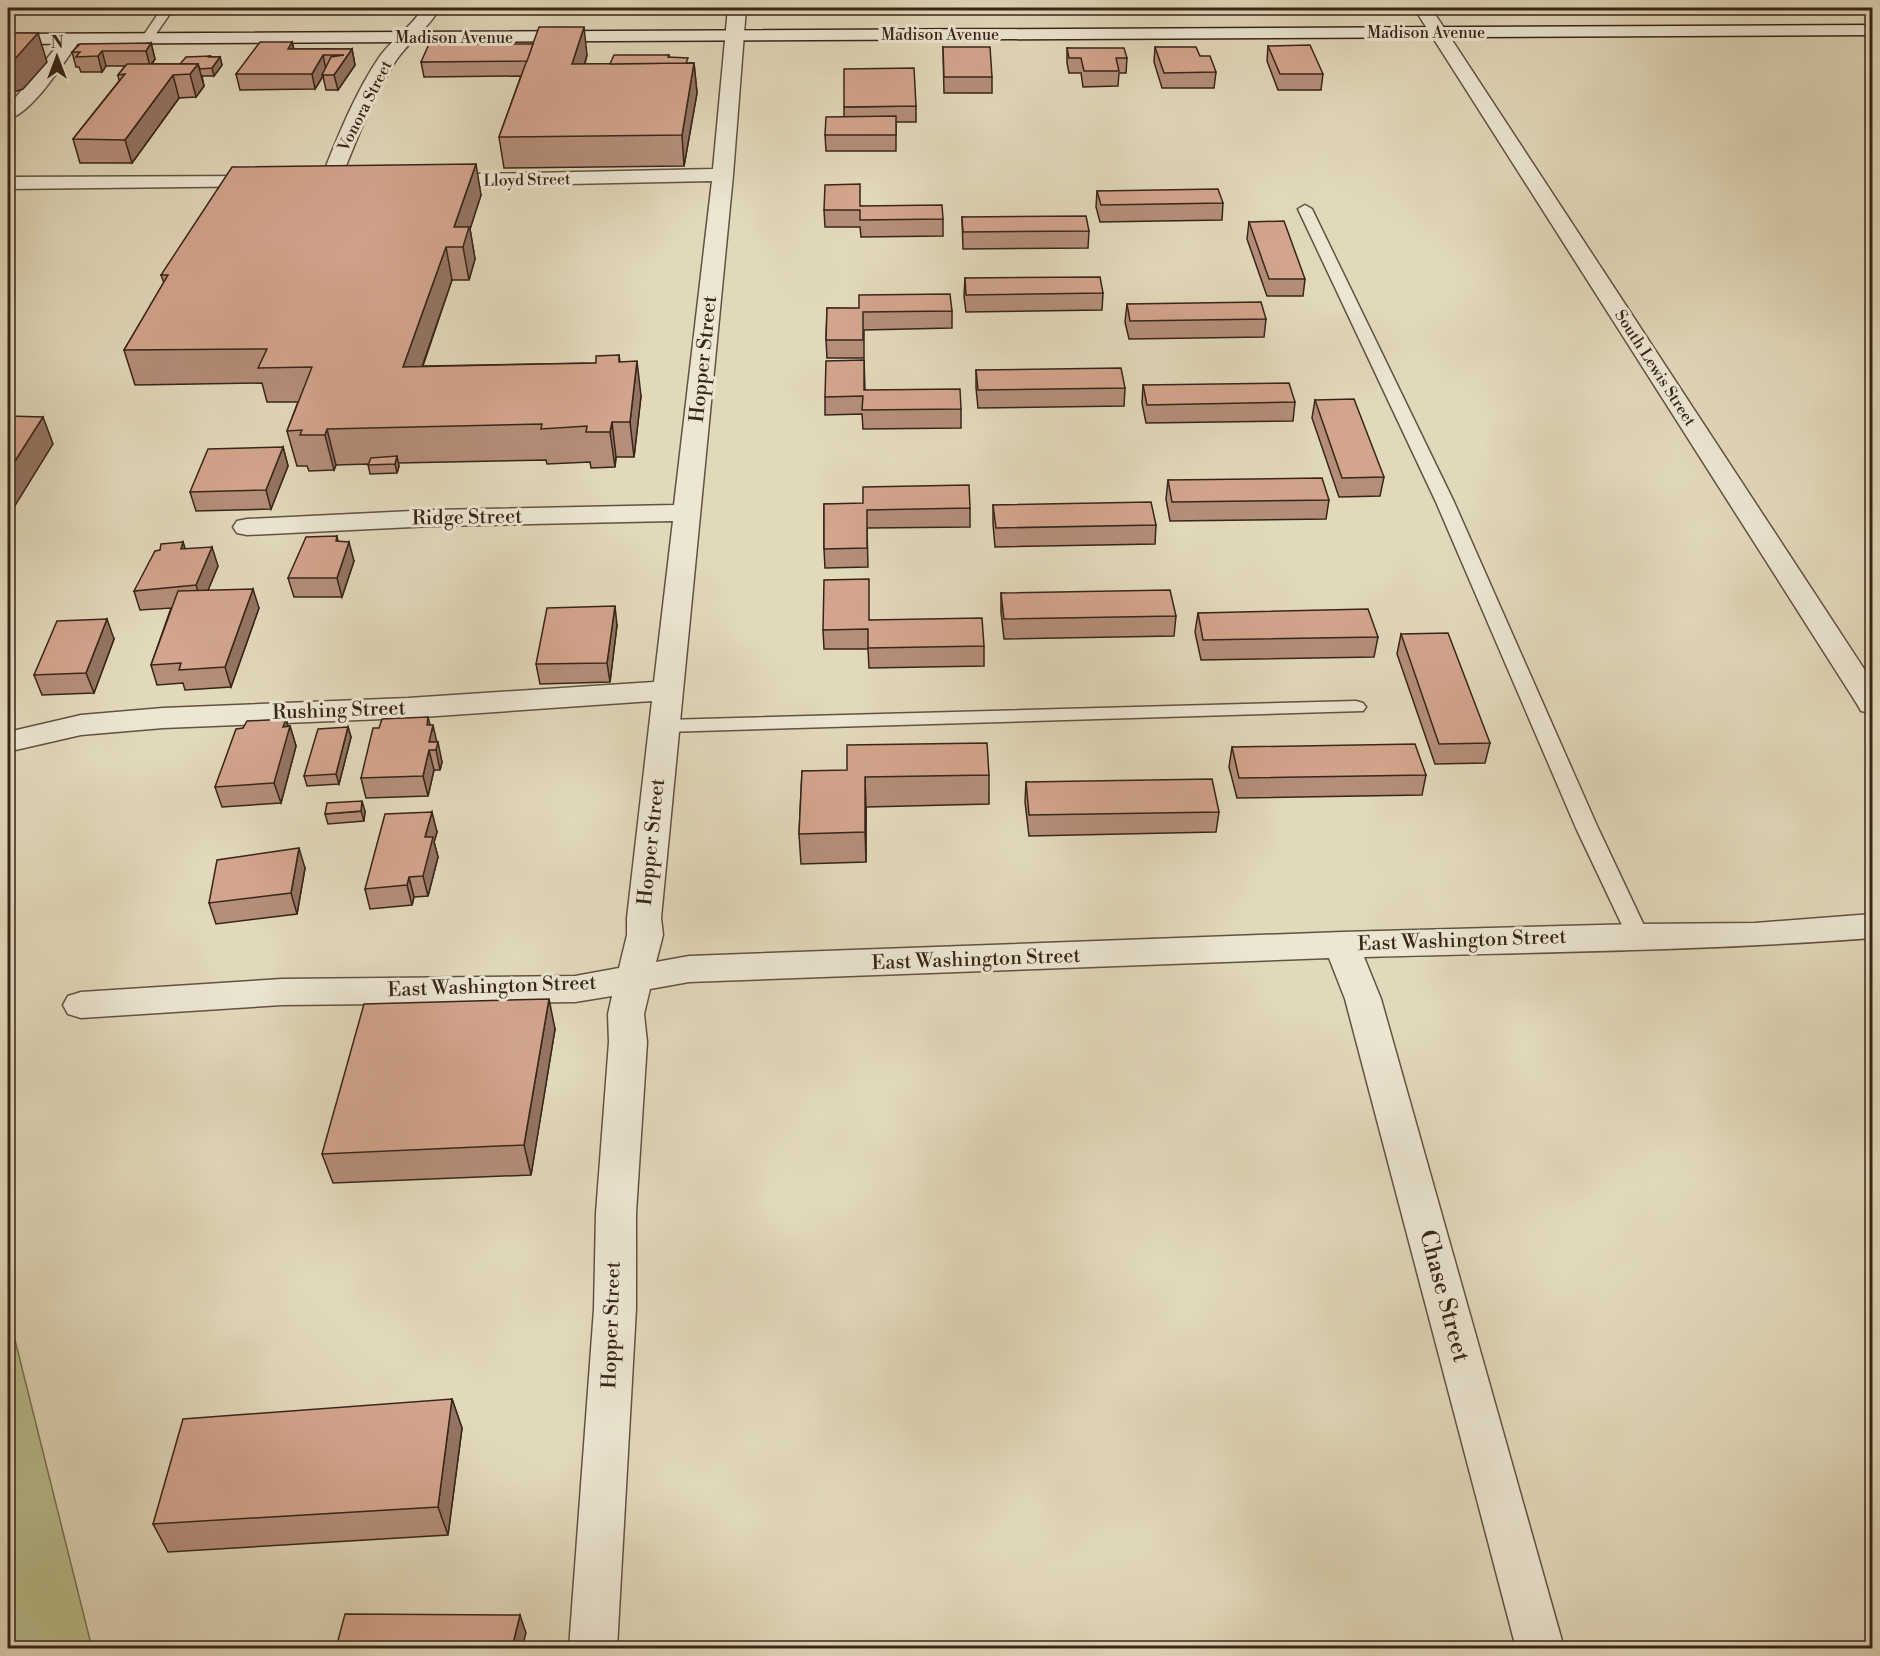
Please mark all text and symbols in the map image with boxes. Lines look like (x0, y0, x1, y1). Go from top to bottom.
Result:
street label: Madison Avenue (1367, 23, 1485, 43)
street label: Madison Avenue (881, 25, 999, 45)
north arrow (27, 27, 87, 87)
street label: Madison Avenue (395, 28, 513, 48)
text: N (51, 33, 64, 53)
street label: Vonora Street (333, 57, 397, 156)
street label: Lloyd Street (483, 169, 571, 191)
street label: Hopper Street (685, 294, 723, 424)
street label: South Lewis Street (1610, 306, 1700, 430)
street label: Ridge Street (412, 505, 522, 531)
street label: Rushing Street (272, 696, 406, 726)
street label: Hopper Street (633, 777, 671, 907)
street label: East Washington Street (1357, 925, 1567, 957)
street label: East Washington Street (871, 944, 1081, 976)
street label: East Washington Street (387, 971, 597, 1003)
street label: Chase Street (1412, 1227, 1476, 1366)
street label: Hopper Street (597, 1261, 627, 1389)

